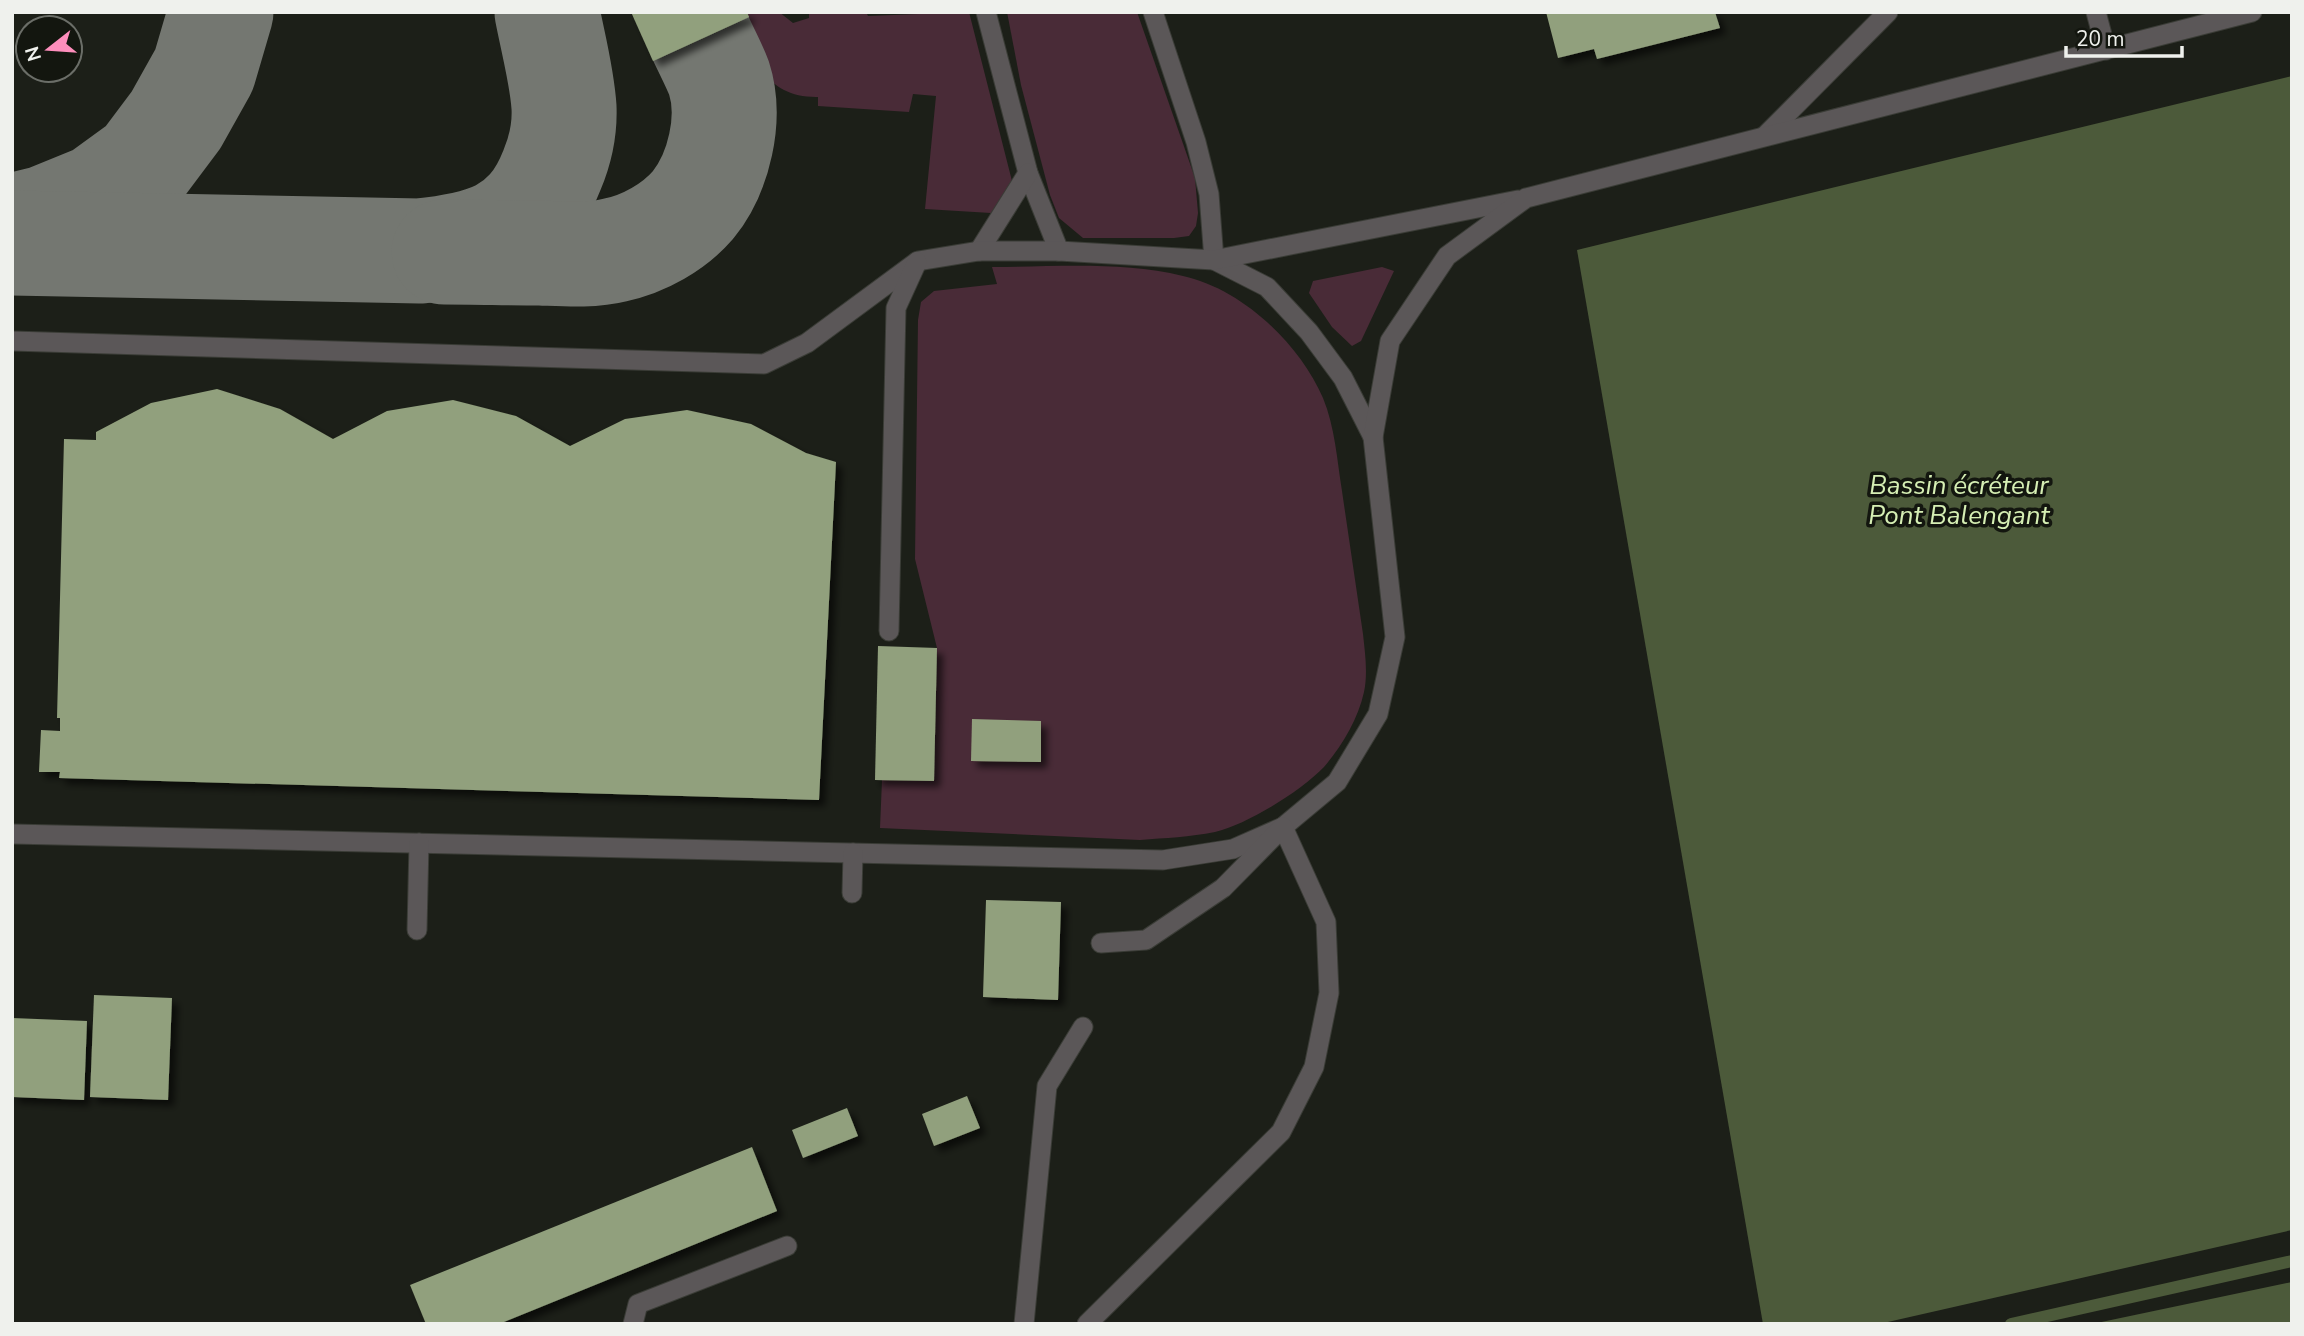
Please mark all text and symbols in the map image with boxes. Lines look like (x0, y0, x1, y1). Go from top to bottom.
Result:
north arrow (14, 14, 84, 84)
scale bar (2066, 14, 2182, 58)
text: 20 m (2076, 25, 2125, 53)
text: N (19, 43, 48, 64)
water label: Bassin écréteur Pont Balengant (1868, 468, 2051, 533)

